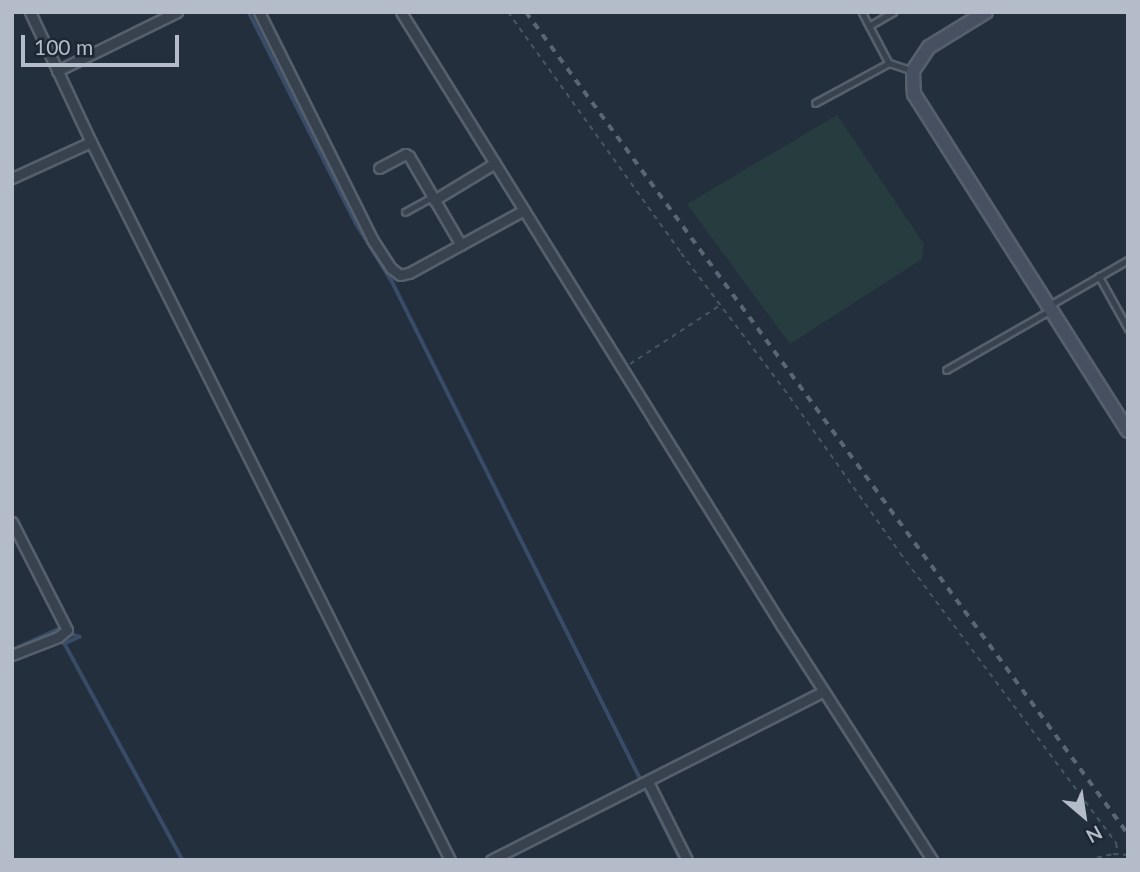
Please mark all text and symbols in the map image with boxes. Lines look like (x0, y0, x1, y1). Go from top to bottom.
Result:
scale bar (24, 21, 182, 65)
text: 100 m (34, 34, 93, 59)
north arrow (1049, 781, 1119, 851)
text: N (1082, 821, 1106, 848)

